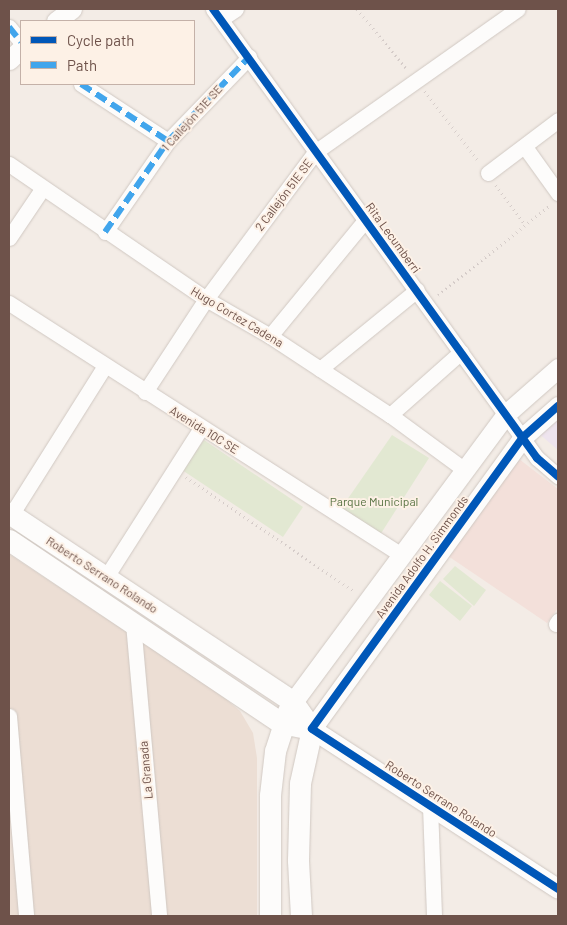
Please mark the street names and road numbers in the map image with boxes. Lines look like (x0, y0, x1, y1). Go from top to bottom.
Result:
street label: 1 Callejón 51E SE (159, 82, 225, 154)
street label: 2 Callejón 51E SE (252, 156, 316, 234)
street label: Rita Lecumberri (363, 200, 423, 276)
street label: Hugo Cortez Cadena (188, 284, 286, 350)
street label: Avenida 10C SE (167, 403, 241, 457)
street label: Avenida Adolfo H. Simmonds (373, 493, 471, 621)
street label: Roberto Serrano Rolando (43, 534, 161, 616)
street label: La Granada (136, 740, 156, 800)
street label: Roberto Serrano Rolando (382, 758, 500, 840)

